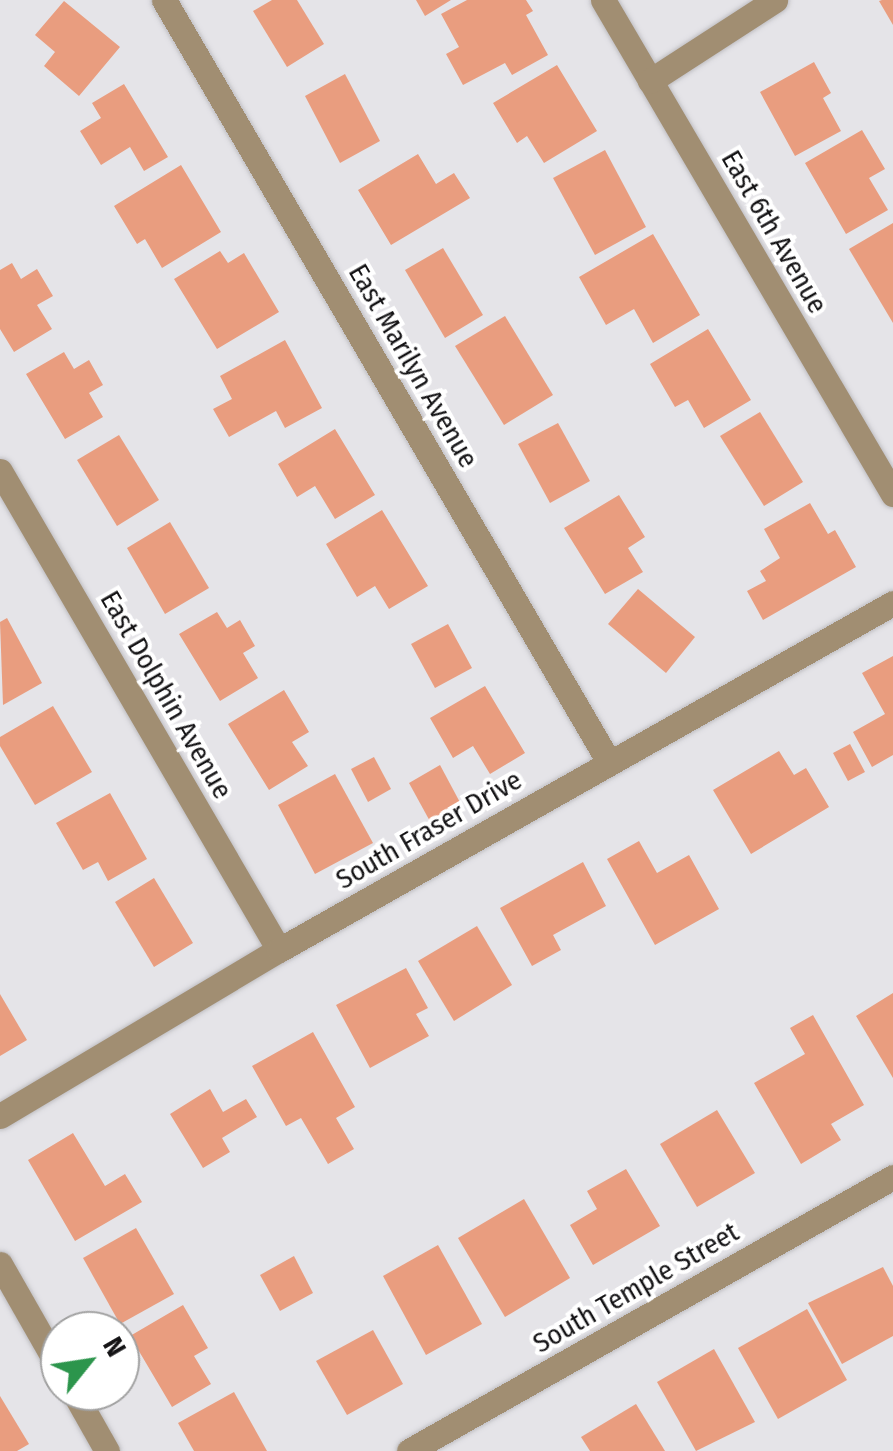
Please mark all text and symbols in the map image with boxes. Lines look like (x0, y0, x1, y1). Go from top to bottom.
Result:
street label: East 6th Avenue (714, 145, 834, 319)
street label: East Marilyn Avenue (341, 258, 485, 474)
street label: East Dolphin Avenue (93, 585, 239, 805)
street label: South Fraser Drive (330, 763, 528, 897)
street label: South Temple Street (527, 1215, 745, 1361)
north arrow (40, 1311, 140, 1411)
text: N (96, 1331, 133, 1362)

